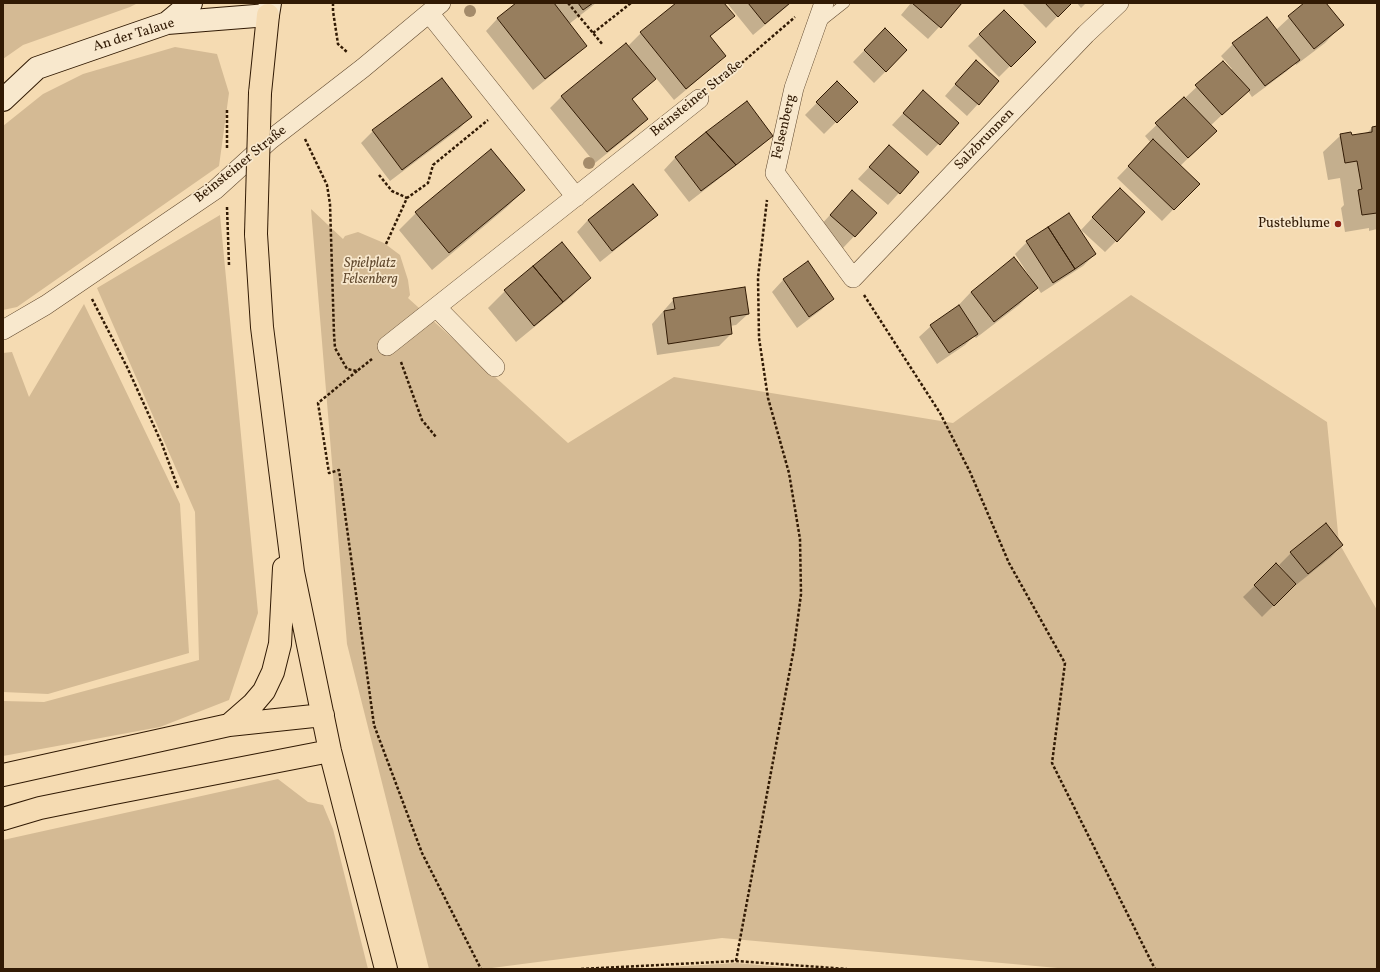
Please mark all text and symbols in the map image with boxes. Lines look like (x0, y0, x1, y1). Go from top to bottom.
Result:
street label: An der Talaue (91, 16, 177, 56)
street label: Beinsteiner Straße (648, 57, 746, 141)
street label: Felsenberg (769, 93, 801, 161)
street label: Salzbrunnen (952, 106, 1018, 174)
street label: Beinsteiner Straße (192, 123, 290, 207)
place label: Pusteblume (1258, 216, 1330, 232)
marker: Pusteblume (1333, 219, 1343, 229)
park label: Spielplatz Felsenberg (342, 256, 398, 288)

